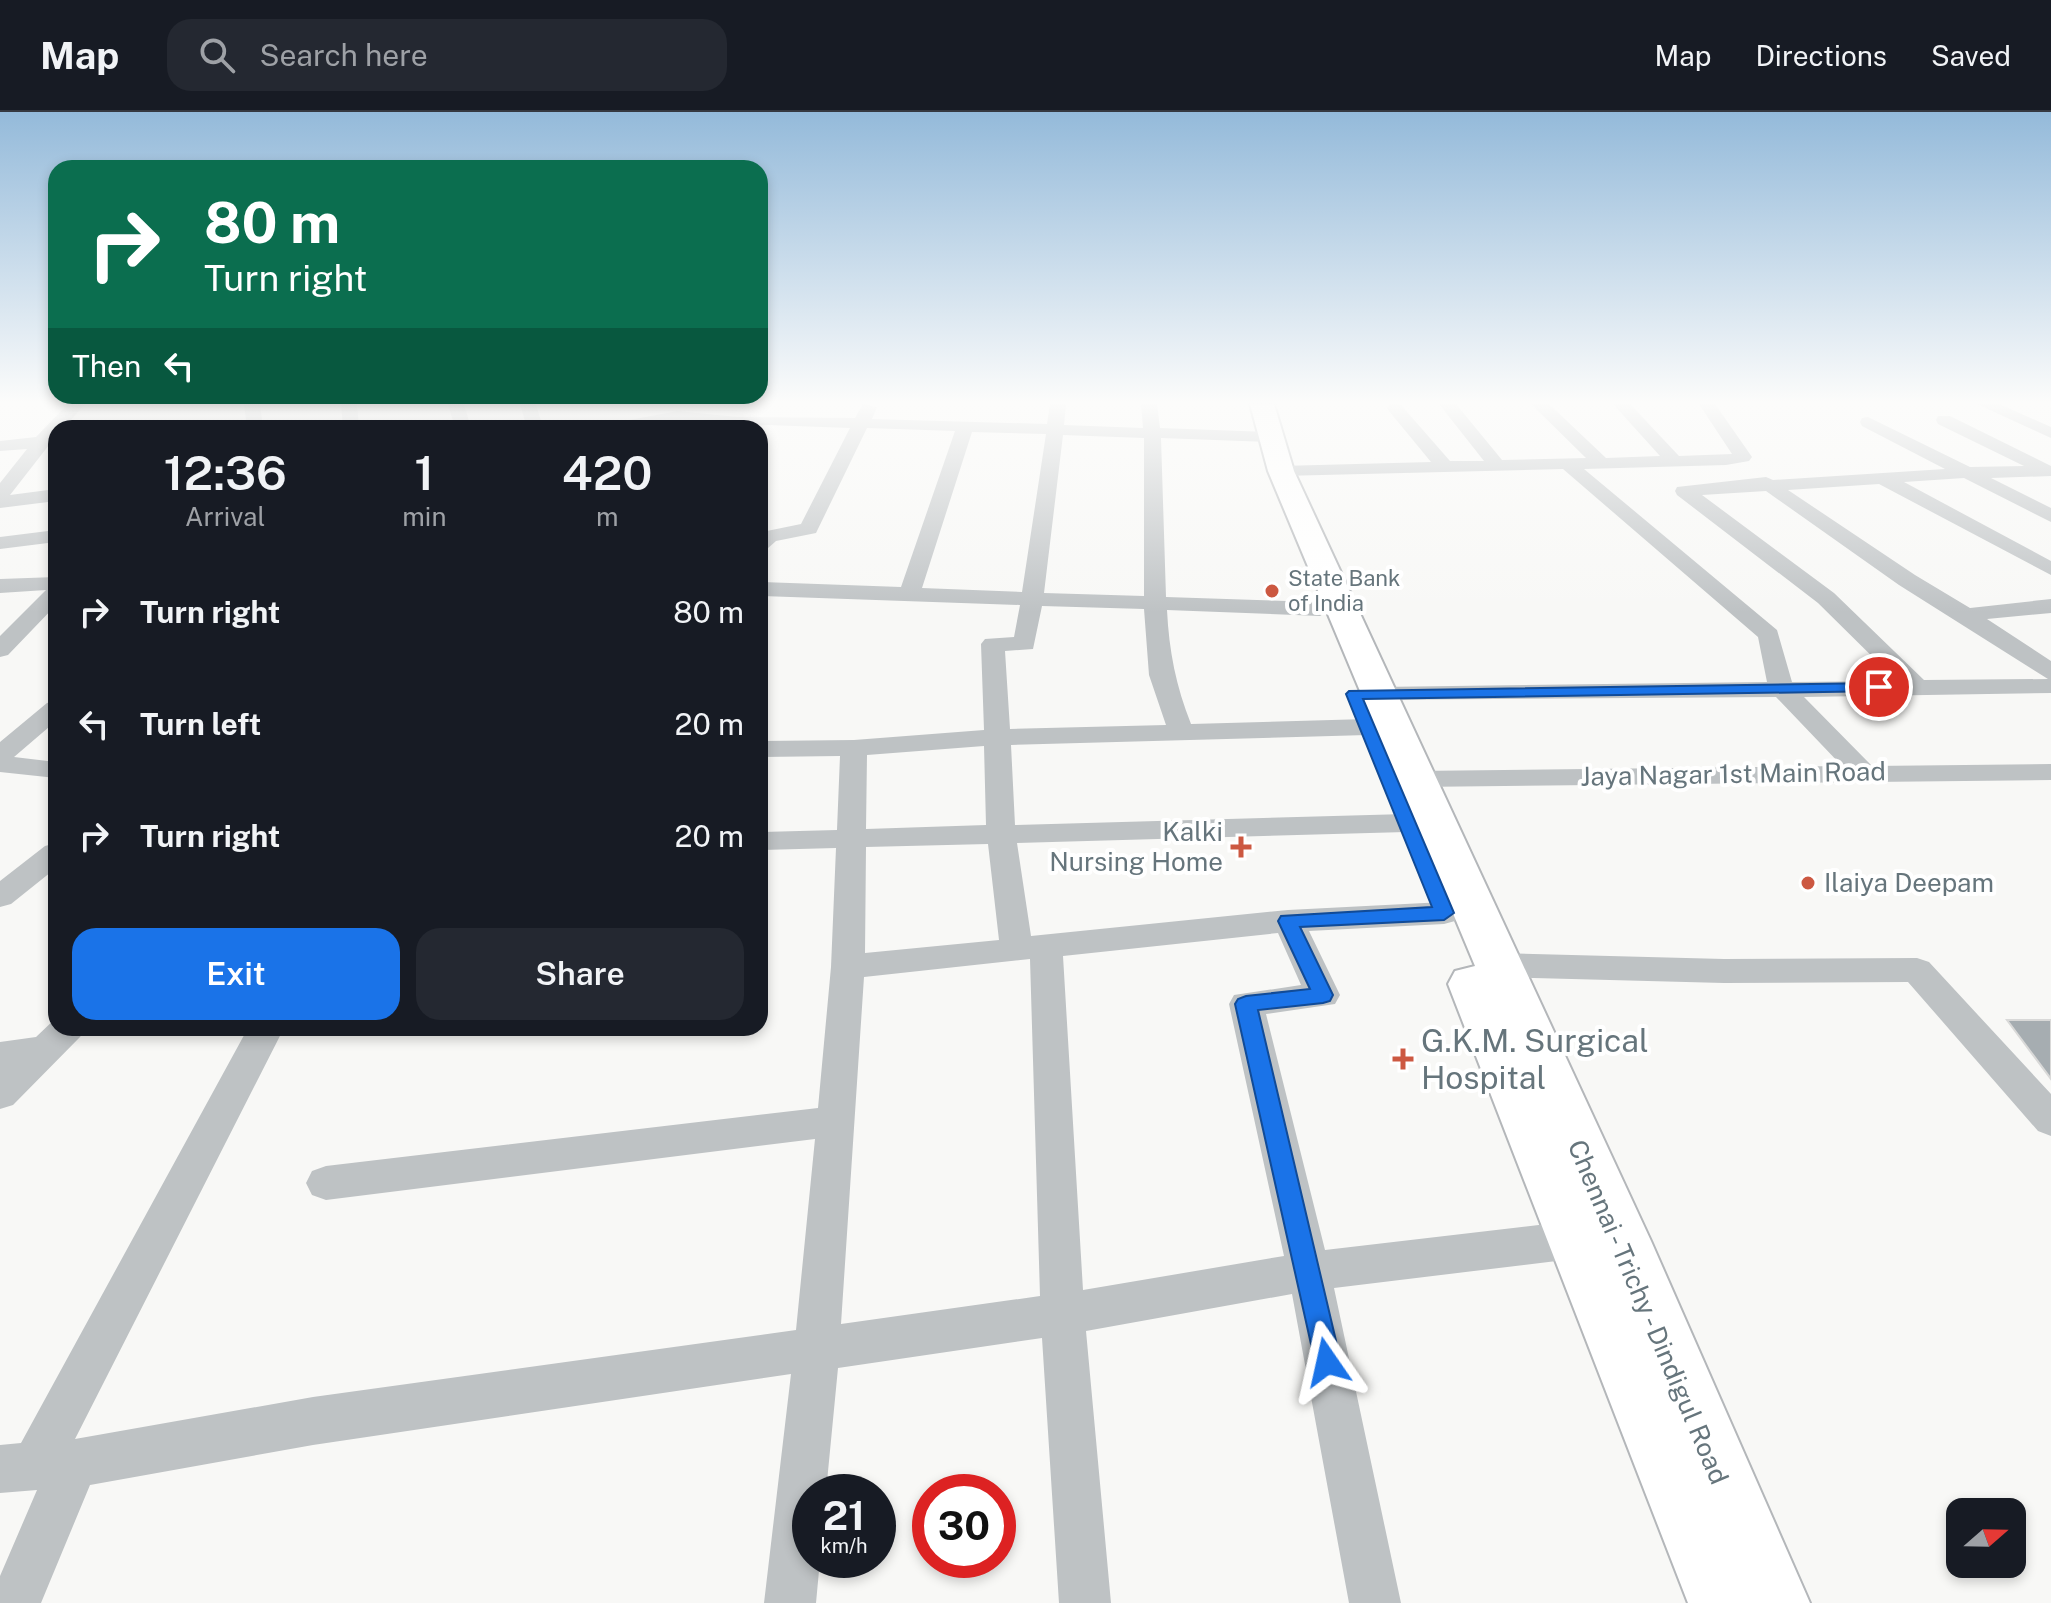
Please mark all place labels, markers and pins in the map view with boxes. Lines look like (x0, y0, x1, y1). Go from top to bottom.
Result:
place label: State Bank of India (1288, 565, 1400, 616)
marker: State Bank of India (1263, 582, 1281, 600)
pin (1845, 653, 1913, 721)
place label: Kalki Nursing Home (1049, 816, 1223, 877)
marker: Kalki Nursing Home (1230, 836, 1252, 858)
place label: Ilaiya Deepam (1824, 867, 1994, 898)
marker: Ilaiya Deepam (1799, 874, 1817, 892)
place label: G.K.M. Surgical Hospital (1421, 1022, 1649, 1096)
marker: G.K.M. Surgical Hospital (1392, 1048, 1414, 1070)

